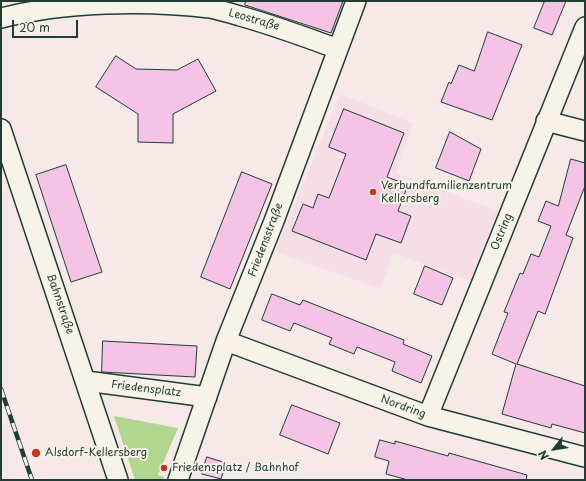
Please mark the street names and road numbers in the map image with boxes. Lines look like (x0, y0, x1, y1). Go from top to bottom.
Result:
street label: Leostraße (227, 6, 281, 34)
street label: Friedensstraße (246, 201, 286, 279)
street label: Ostring (489, 212, 515, 252)
street label: Bahnstraße (43, 272, 77, 336)
street label: Friedensplatz (110, 378, 182, 400)
street label: Nordring (378, 393, 428, 421)

